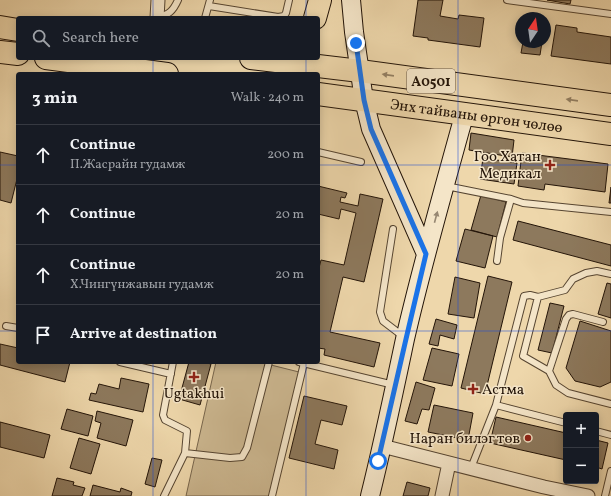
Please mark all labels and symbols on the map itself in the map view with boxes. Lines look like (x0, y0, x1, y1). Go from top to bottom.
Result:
north arrow (515, 12, 551, 48)
route end (347, 34, 365, 52)
road number: A0501 (407, 69, 455, 93)
one-way arrow (382, 72, 394, 78)
street label: Энх тайваны өргөн чөлөө (389, 95, 564, 139)
one-way arrow (566, 97, 578, 103)
place label: Гоо Хатан Медикал (474, 147, 541, 185)
marker: Гоо Хатан Медикал (544, 159, 556, 171)
one-way arrow (433, 211, 439, 223)
marker: Ugtakhui (188, 371, 200, 383)
place label: Астма (482, 380, 524, 401)
marker: Астма (467, 383, 479, 395)
place label: Ugtakhui (164, 384, 224, 405)
place label: Наран билэг төв (410, 429, 520, 450)
marker: Наран билэг төв (523, 433, 533, 443)
route start (369, 452, 387, 470)

